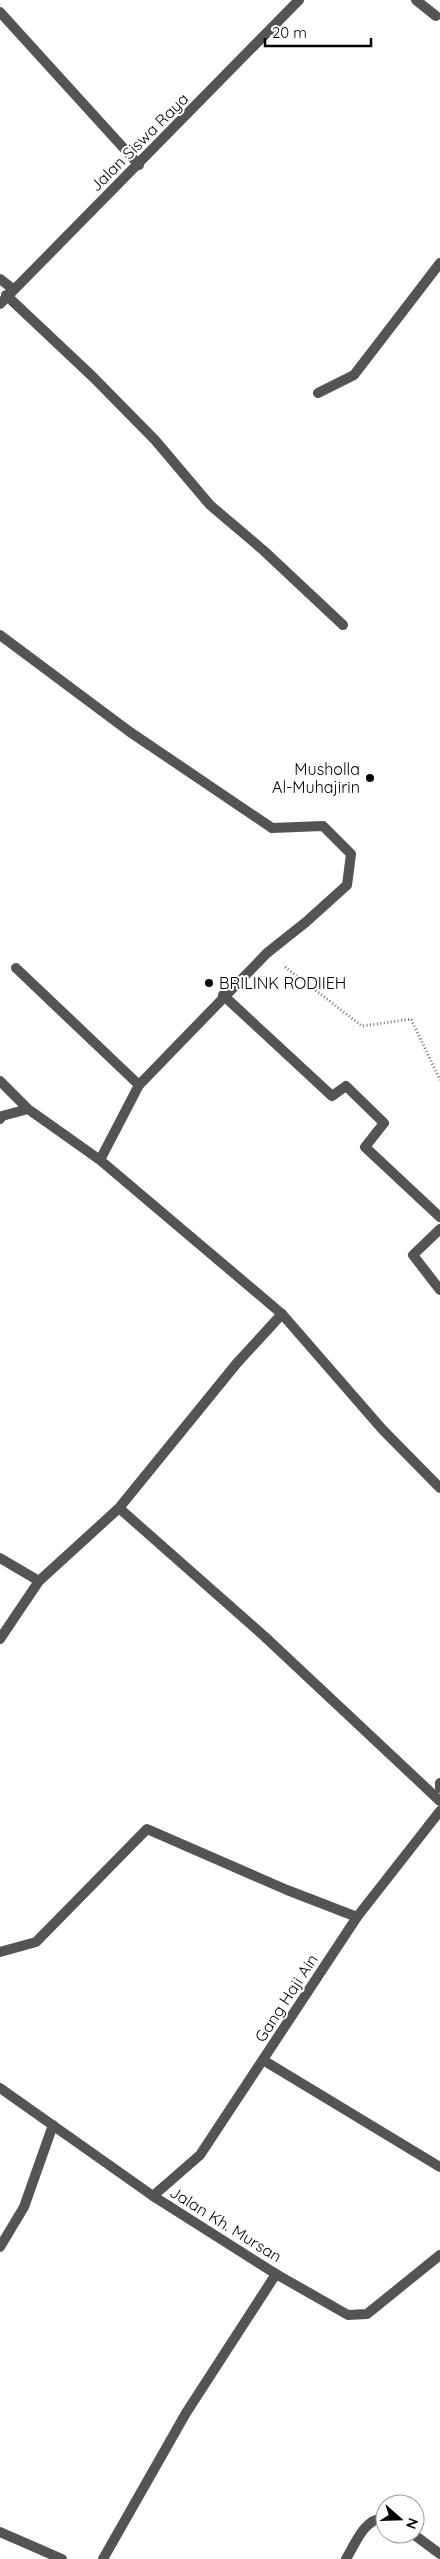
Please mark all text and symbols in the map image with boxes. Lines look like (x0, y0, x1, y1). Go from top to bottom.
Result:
scale bar (265, 15, 371, 47)
text: 20 m (272, 23, 307, 42)
street label: Jalan Siswa Raya (86, 89, 192, 195)
place label: Musholla Al-Muhajirin (272, 759, 360, 797)
marker: Musholla Al-Muhajirin (364, 772, 376, 784)
place label: BRILINK RODIIEH (219, 973, 346, 993)
marker: BRILINK RODIIEH (203, 977, 215, 989)
street label: Gang Haji Ain (250, 1950, 322, 2046)
street label: Jalan Kh. Mursan (166, 2182, 286, 2266)
north arrow (375, 2494, 425, 2544)
text: N (402, 2516, 422, 2531)

